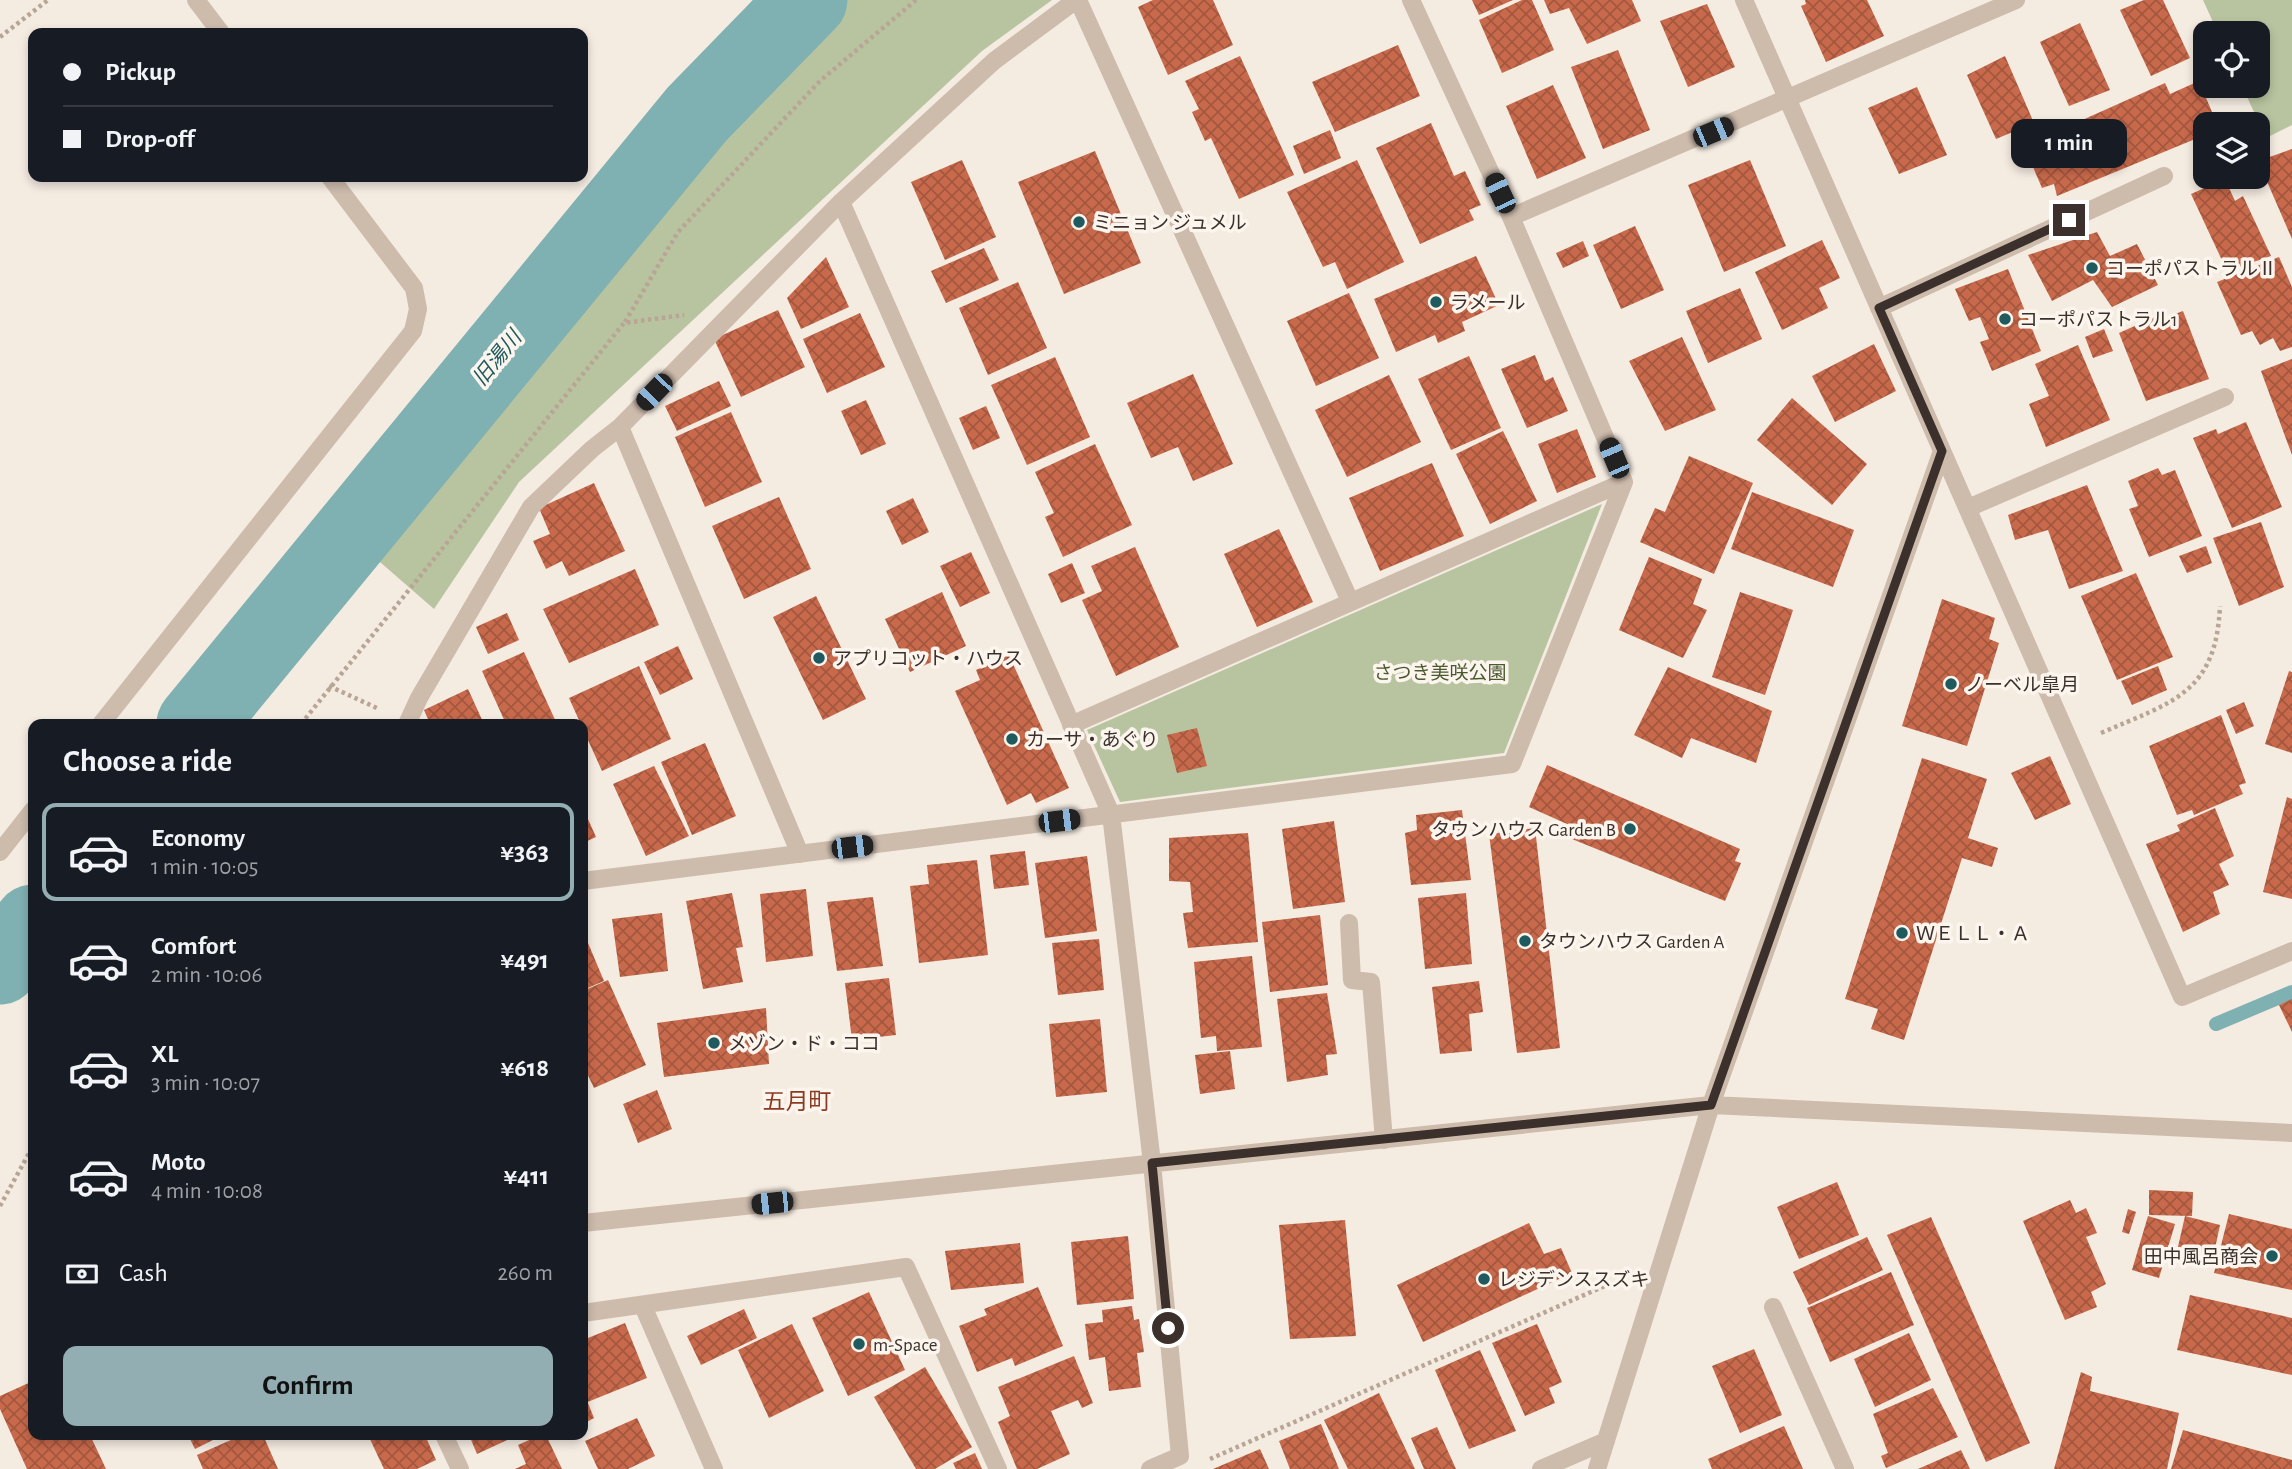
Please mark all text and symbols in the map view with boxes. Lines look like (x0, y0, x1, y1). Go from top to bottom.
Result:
map controls (2193, 21, 2270, 189)
button: locate (2193, 21, 2270, 98)
text: Pickup (105, 59, 176, 85)
button: layers (2193, 112, 2270, 189)
car (1690, 114, 1737, 150)
callout: 1 min (2011, 118, 2127, 168)
text: Drop-off (105, 126, 194, 152)
text: 1 min (2045, 132, 2093, 155)
car (1482, 170, 1519, 216)
route end (2053, 204, 2085, 236)
place label: ミニョン ジュメル (1093, 213, 1247, 233)
marker: ミニョン ジュメル (1071, 214, 1087, 230)
place label: コーポパストラルⅡ (2106, 258, 2277, 279)
marker: コーポパストラルⅡ (2084, 260, 2100, 276)
marker: ラメール (1428, 294, 1444, 310)
place label: ラメール (1450, 294, 1525, 313)
place label: コーポパストラル1 (2019, 309, 2178, 330)
marker: コーポパストラル1 (1997, 311, 2013, 327)
water label: 旧湯川 (469, 325, 527, 389)
car (632, 370, 677, 414)
car (1597, 435, 1632, 481)
place label: アプリコット・ハウス (833, 649, 1023, 669)
marker: アプリコット・ハウス (811, 650, 827, 666)
park label: さつき美咲公園 (1373, 663, 1507, 683)
place label: ノーベル皐月 (1965, 675, 2079, 695)
marker: ノーベル皐月 (1943, 676, 1959, 692)
place label: カーサ・あぐり (1026, 730, 1159, 750)
marker: カーサ・あぐり (1004, 731, 1020, 747)
text: Choose a ride (63, 745, 232, 777)
car (1037, 808, 1082, 834)
place label: タウンハウス Garden B (1431, 820, 1616, 840)
icon: car (67, 821, 130, 884)
marker: タウンハウス Garden B (1622, 821, 1638, 837)
text: Economy (151, 825, 245, 851)
car (830, 834, 875, 860)
text: ¥363 (500, 839, 549, 865)
text: 1 min · 10:05 (151, 856, 258, 879)
marker: ＷＥＬＬ・Ａ (1894, 925, 1910, 941)
place label: ＷＥＬＬ・Ａ (1916, 925, 2030, 944)
icon: car (67, 929, 130, 992)
place label: タウンハウス Garden A (1539, 932, 1725, 952)
text: Comfort (151, 933, 236, 959)
marker: タウンハウス Garden A (1517, 933, 1533, 949)
text: ¥491 (500, 947, 549, 973)
text: 2 min · 10:06 (151, 964, 262, 987)
place label: メゾン・ド・ココ (728, 1033, 880, 1054)
marker: メゾン・ド・ココ (706, 1035, 722, 1051)
icon: car (67, 1037, 130, 1100)
text: XL (151, 1041, 178, 1067)
text: ¥618 (501, 1055, 549, 1081)
text: 3 min · 10:07 (151, 1072, 260, 1095)
district label: 五月町 (763, 1090, 832, 1114)
icon: car (67, 1145, 130, 1208)
text: Moto (151, 1149, 206, 1175)
text: ¥411 (504, 1163, 549, 1189)
text: 4 min · 10:08 (151, 1180, 263, 1203)
car (751, 1190, 794, 1216)
place label: 田中風呂商会 (2144, 1247, 2258, 1267)
marker: 田中風呂商会 (2264, 1248, 2280, 1264)
icon: cash (63, 1255, 101, 1293)
text: Cash (119, 1260, 168, 1286)
text: 260 m (497, 1262, 553, 1285)
place label: レジデンススズキ (1498, 1269, 1650, 1290)
marker: レジデンススズキ (1476, 1271, 1492, 1287)
route start (1152, 1312, 1184, 1344)
marker: m-Space (851, 1336, 867, 1352)
place label: m-Space (873, 1336, 938, 1355)
button: Confirm (63, 1346, 553, 1426)

